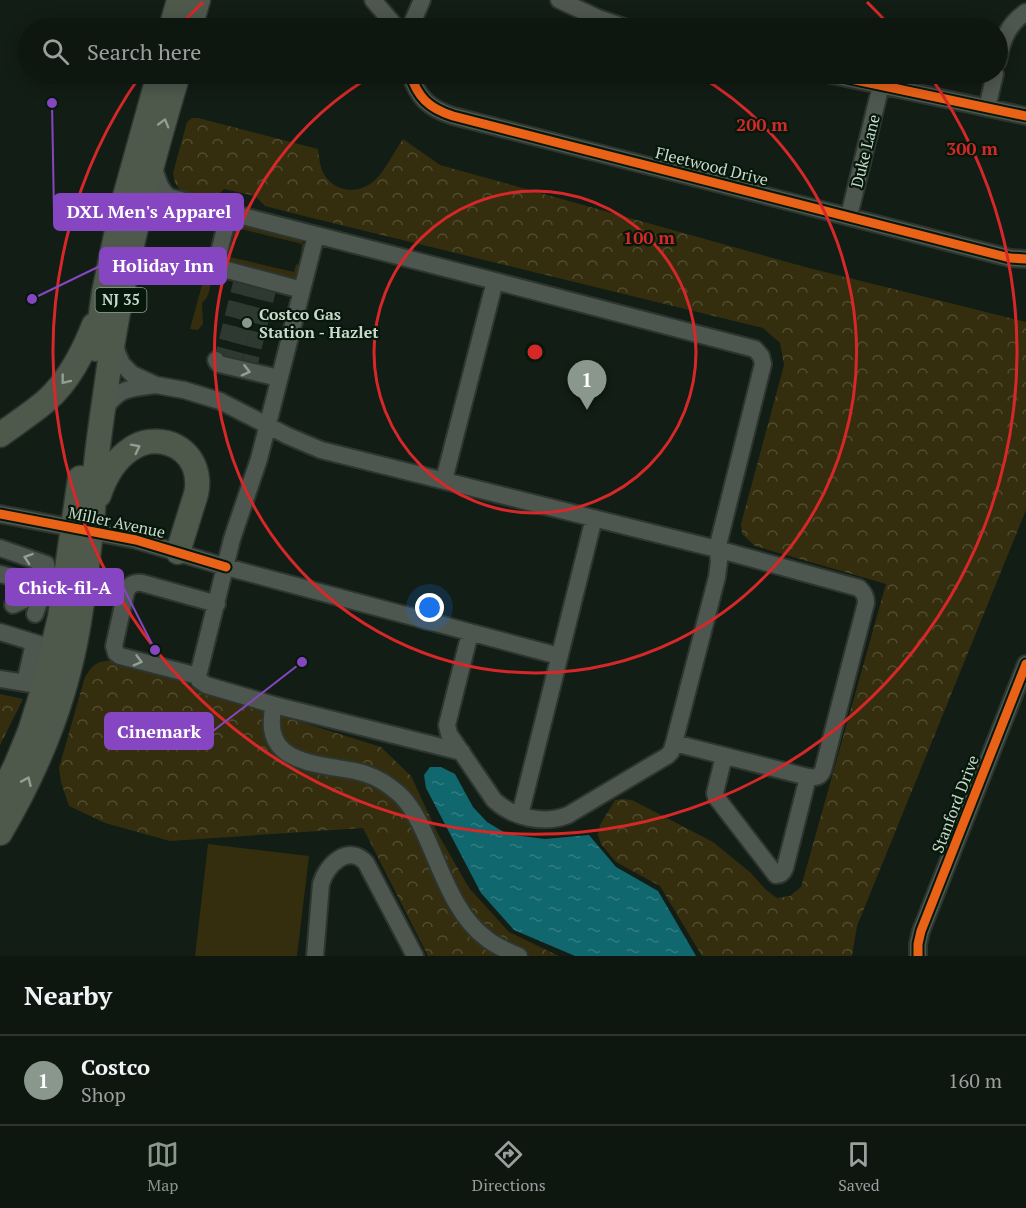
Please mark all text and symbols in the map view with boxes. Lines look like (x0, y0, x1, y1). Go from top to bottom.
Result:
search box (18, 18, 1008, 84)
icon: search (39, 35, 72, 68)
text: Search here (87, 37, 201, 66)
text: 200 m (736, 112, 788, 136)
street label: Duke Lane (845, 112, 885, 190)
one-way arrow (157, 118, 169, 129)
text: 300 m (946, 136, 998, 160)
street label: Fleetwood Drive (653, 141, 771, 191)
callout: DXL Men's Apparel (54, 194, 243, 230)
text: DXL Men's Apparel (67, 199, 231, 223)
text: 100 m (623, 225, 675, 249)
callout: Holiday Inn (100, 248, 226, 284)
text: Holiday Inn (112, 253, 214, 277)
road number: NJ 35 (96, 288, 146, 312)
place label: Costco Gas Station - Hazlet (259, 303, 379, 343)
marker: Costco Gas Station - Hazlet (240, 316, 254, 330)
centre of rings (525, 342, 545, 362)
pin: 1 (568, 360, 606, 410)
one-way arrow (241, 363, 251, 376)
one-way arrow (61, 373, 72, 384)
one-way arrow (130, 443, 141, 455)
street label: Miller Avenue (67, 501, 167, 543)
one-way arrow (23, 552, 34, 565)
callout: Chick-fil-A (6, 569, 123, 605)
text: Chick-fil-A (19, 575, 112, 599)
your location (415, 593, 444, 622)
one-way arrow (133, 653, 143, 666)
callout: Cinemark (105, 713, 213, 749)
text: Cinemark (117, 719, 201, 743)
street label: Stanford Drive (926, 752, 984, 856)
one-way arrow (20, 777, 32, 788)
text: Nearby (24, 978, 112, 1012)
text: Costco (81, 1052, 150, 1081)
text: 1 (38, 1067, 49, 1094)
text: 160 m (948, 1067, 1002, 1094)
text: Shop (81, 1081, 126, 1108)
tab: Map (146, 1138, 179, 1196)
tab: Directions (472, 1138, 546, 1196)
tab: Saved (838, 1138, 880, 1196)

